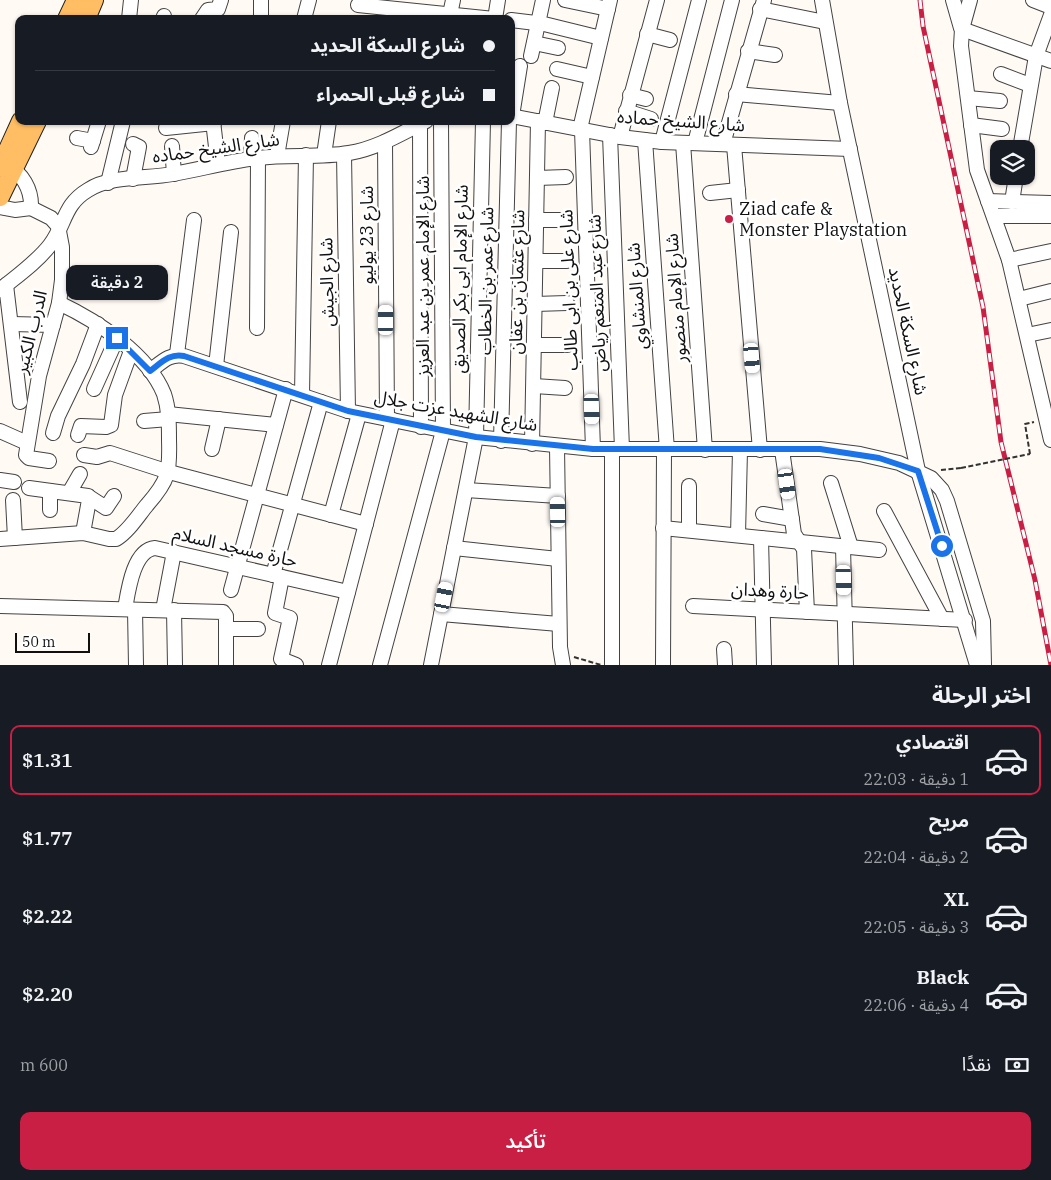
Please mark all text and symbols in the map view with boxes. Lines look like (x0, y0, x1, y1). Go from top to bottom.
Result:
text: شارع السكة الحديد (310, 33, 465, 57)
text: شارع قبلى الحمراء (317, 82, 465, 106)
street label: شارع الشيخ حماده (616, 105, 746, 139)
street label: شارع الشيخ حماده (151, 127, 281, 171)
map controls (990, 140, 1035, 185)
button: layers (990, 140, 1035, 185)
street label: شارع الإمام عمر بن عبد العزيز (411, 176, 437, 377)
street label: شارع الإمام ابى بكر الصديق (446, 184, 476, 374)
street label: شارع 23 يوليو (355, 186, 381, 284)
place label: Ziad cafe & Monster Playstation (739, 197, 907, 241)
street label: شارع عمر بن الخطاب (473, 207, 501, 355)
street label: شارع عثمان بن عفان (504, 209, 532, 355)
street label: شارع على بن ابى طالب (554, 209, 586, 371)
marker: Ziad cafe & Monster Playstation (723, 213, 735, 225)
street label: شارع عبد المنعم رياض (582, 214, 614, 372)
street label: شارع الإمام منصور (660, 232, 695, 364)
street label: شارع الجيش (314, 237, 342, 327)
street label: شارع المنشاوي (621, 242, 655, 350)
street label: شارع السكة الحديد (881, 265, 933, 398)
callout: 2 دقيقة (66, 266, 168, 300)
text: 2 دقيقة (91, 272, 143, 292)
street label: الدرب الكبير (9, 288, 52, 377)
car (378, 305, 393, 335)
route end (106, 327, 128, 349)
car (743, 342, 760, 374)
street label: شارع الشهيد عزت جلال (372, 385, 539, 439)
car (583, 394, 600, 424)
car (777, 468, 796, 500)
car (550, 497, 565, 527)
street label: حارة مسجد السلام (170, 521, 300, 575)
route start (931, 535, 953, 557)
car (835, 565, 852, 595)
street label: حارة وهدان (731, 577, 809, 604)
car (433, 581, 454, 613)
scale bar (15, 630, 90, 653)
text: 50 m (22, 633, 55, 651)
text: اختر الرحلة (932, 680, 1031, 709)
text: اقتصادي (896, 730, 969, 754)
icon: car (984, 738, 1029, 783)
text: $1.31 (22, 748, 73, 772)
text: 1 دقيقة · 22:03 (864, 769, 969, 789)
text: مريح (929, 808, 969, 832)
icon: car (984, 816, 1029, 861)
text: $1.77 (22, 826, 73, 850)
text: 2 دقيقة · 22:04 (864, 847, 969, 867)
text: XL (943, 887, 969, 911)
icon: car (984, 894, 1029, 939)
text: $2.22 (22, 904, 73, 928)
text: 3 دقيقة · 22:05 (864, 917, 969, 937)
text: Black (917, 965, 969, 989)
icon: car (984, 972, 1029, 1017)
text: $2.20 (22, 982, 73, 1006)
text: 4 دقيقة · 22:06 (864, 995, 969, 1015)
icon: cash (1003, 1051, 1031, 1079)
text: نقدًا (962, 1052, 991, 1076)
text: 600 m (20, 1055, 68, 1075)
button: تأكيد (20, 1112, 1031, 1170)

